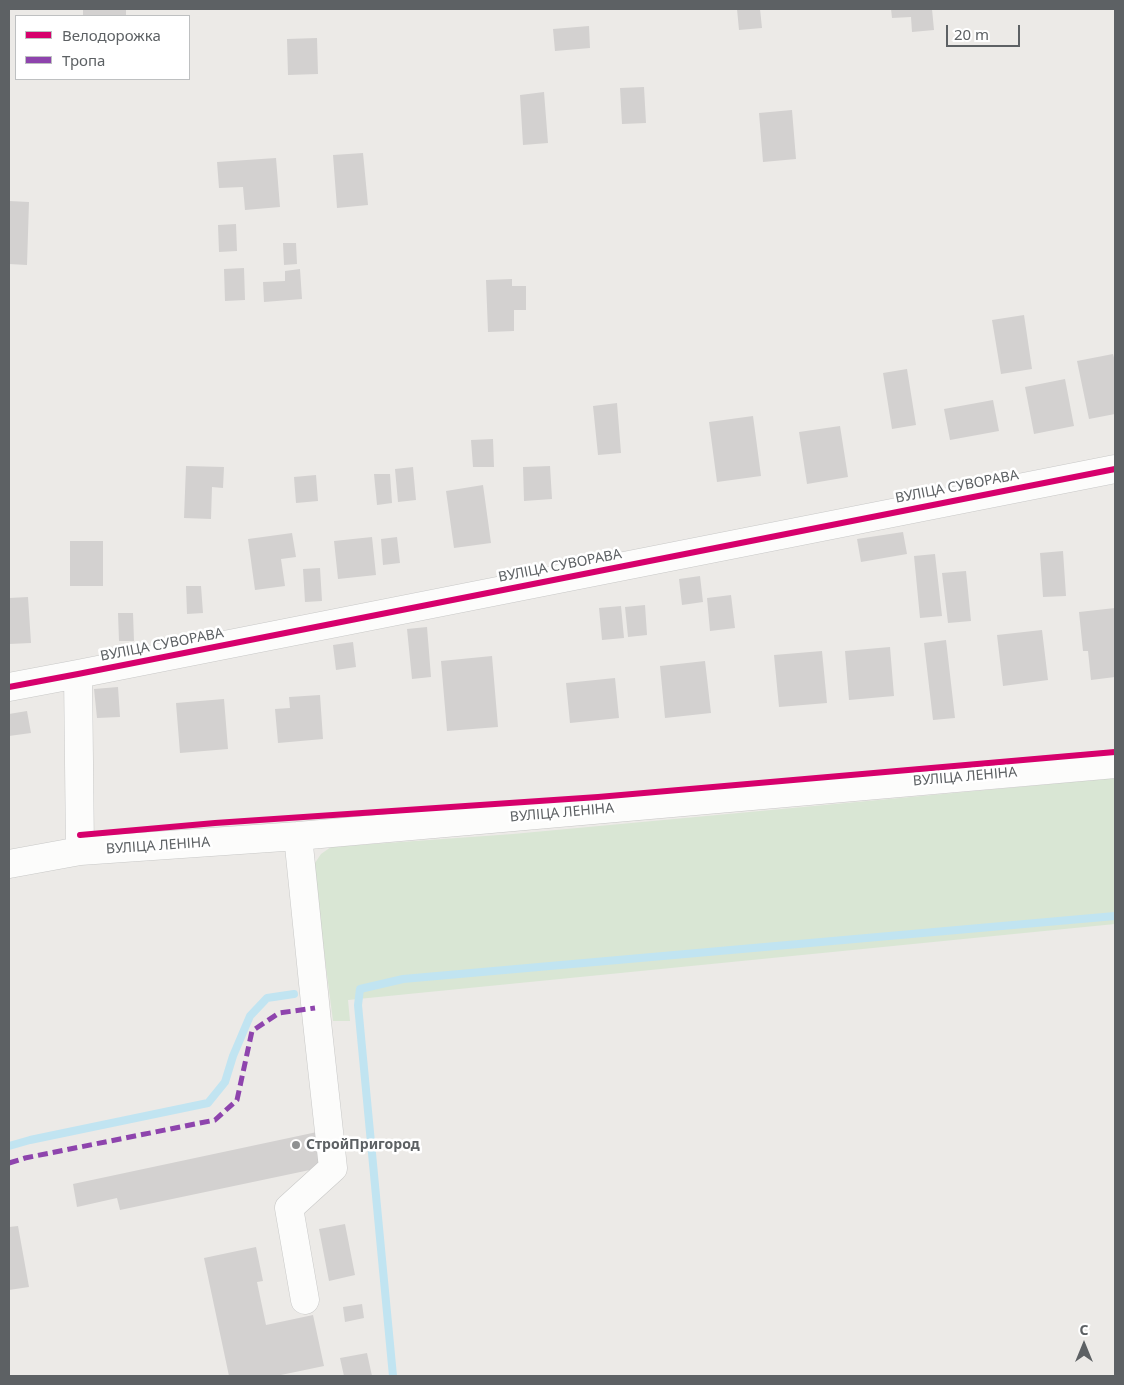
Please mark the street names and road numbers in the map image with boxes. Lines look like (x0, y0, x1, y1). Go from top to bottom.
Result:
street label: ВУЛІЦА СУВОРАВА (894, 467, 1020, 507)
street label: ВУЛІЦА СУВОРАВА (497, 546, 623, 586)
street label: ВУЛІЦА СУВОРАВА (99, 625, 225, 665)
street label: ВУЛІЦА ЛЕНІНА (912, 764, 1018, 790)
street label: ВУЛІЦА ЛЕНІНА (509, 800, 615, 826)
street label: ВУЛІЦА ЛЕНІНА (105, 834, 211, 858)

